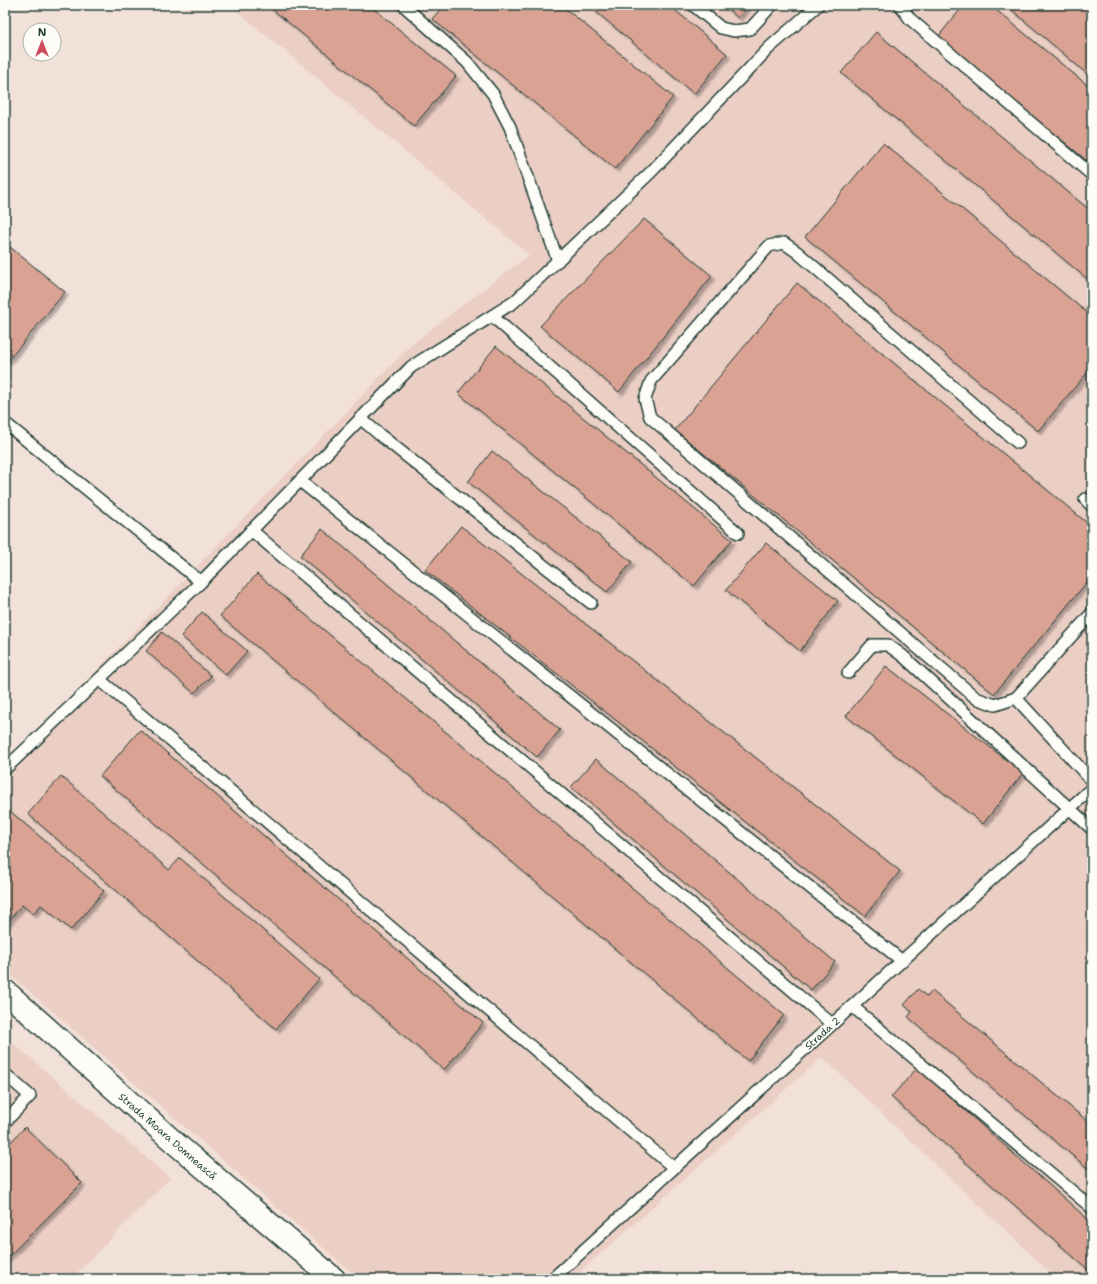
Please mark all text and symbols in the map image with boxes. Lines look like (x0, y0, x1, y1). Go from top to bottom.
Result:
north arrow (22, 22, 62, 62)
text: N (38, 25, 47, 40)
street label: Strada 2 (802, 1014, 843, 1053)
street label: Strada Moara Domnească (116, 1090, 220, 1183)

